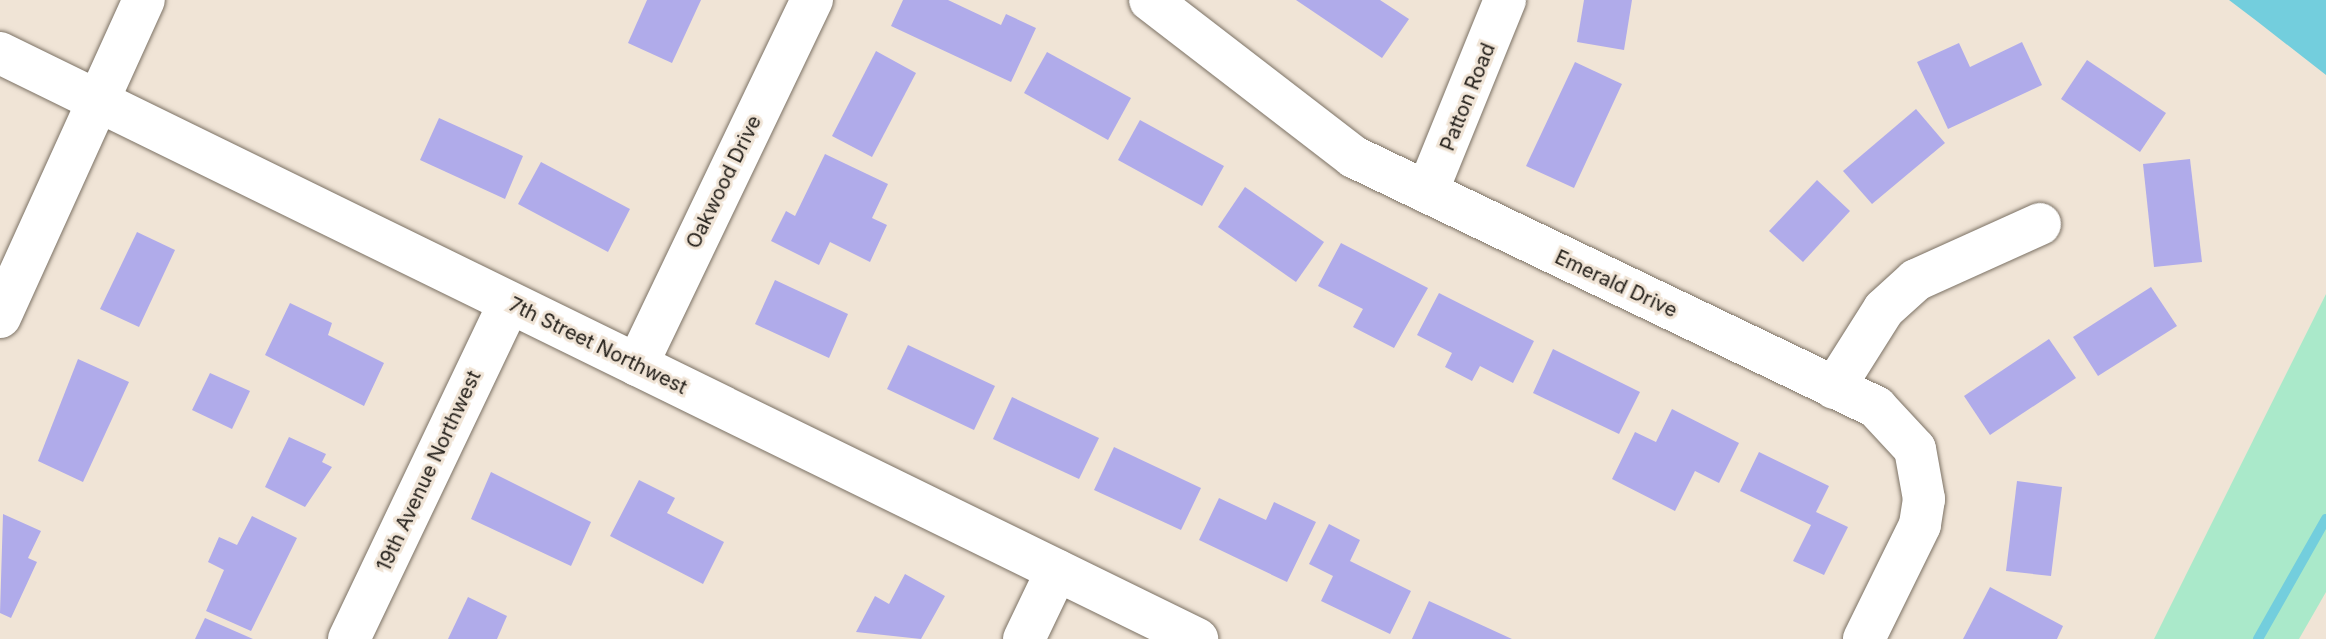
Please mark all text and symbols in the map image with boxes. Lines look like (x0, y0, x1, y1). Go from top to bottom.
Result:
street label: Patton Road (1436, 40, 1500, 154)
street label: Oakwood Drive (681, 112, 767, 252)
street label: Emerald Drive (1551, 245, 1681, 323)
street label: 7th Street Northwest (505, 292, 691, 400)
street label: 19th Avenue Northwest (372, 367, 486, 575)

